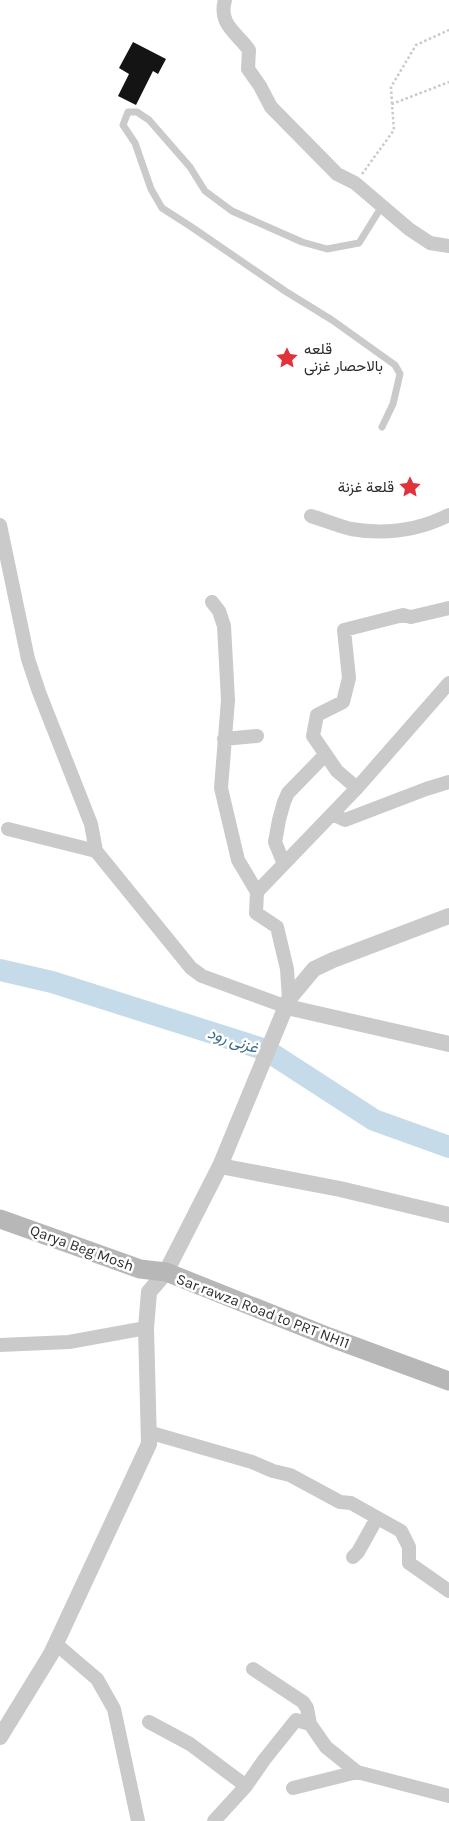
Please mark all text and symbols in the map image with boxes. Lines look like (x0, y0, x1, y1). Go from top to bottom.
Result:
place label: قلعه بالاحصار غزنی (304, 340, 383, 376)
place icon: قلعه بالاحصار غزنی (274, 345, 300, 371)
place icon: قلعة غزنة (397, 474, 423, 500)
place label: قلعة غزنة (338, 478, 394, 496)
water label: غزنی رود (205, 1023, 261, 1058)
street label: Qarya Beg Mosh (28, 1221, 136, 1275)
street label: Sar rawza Road to PRT NH11 (174, 1270, 352, 1352)

